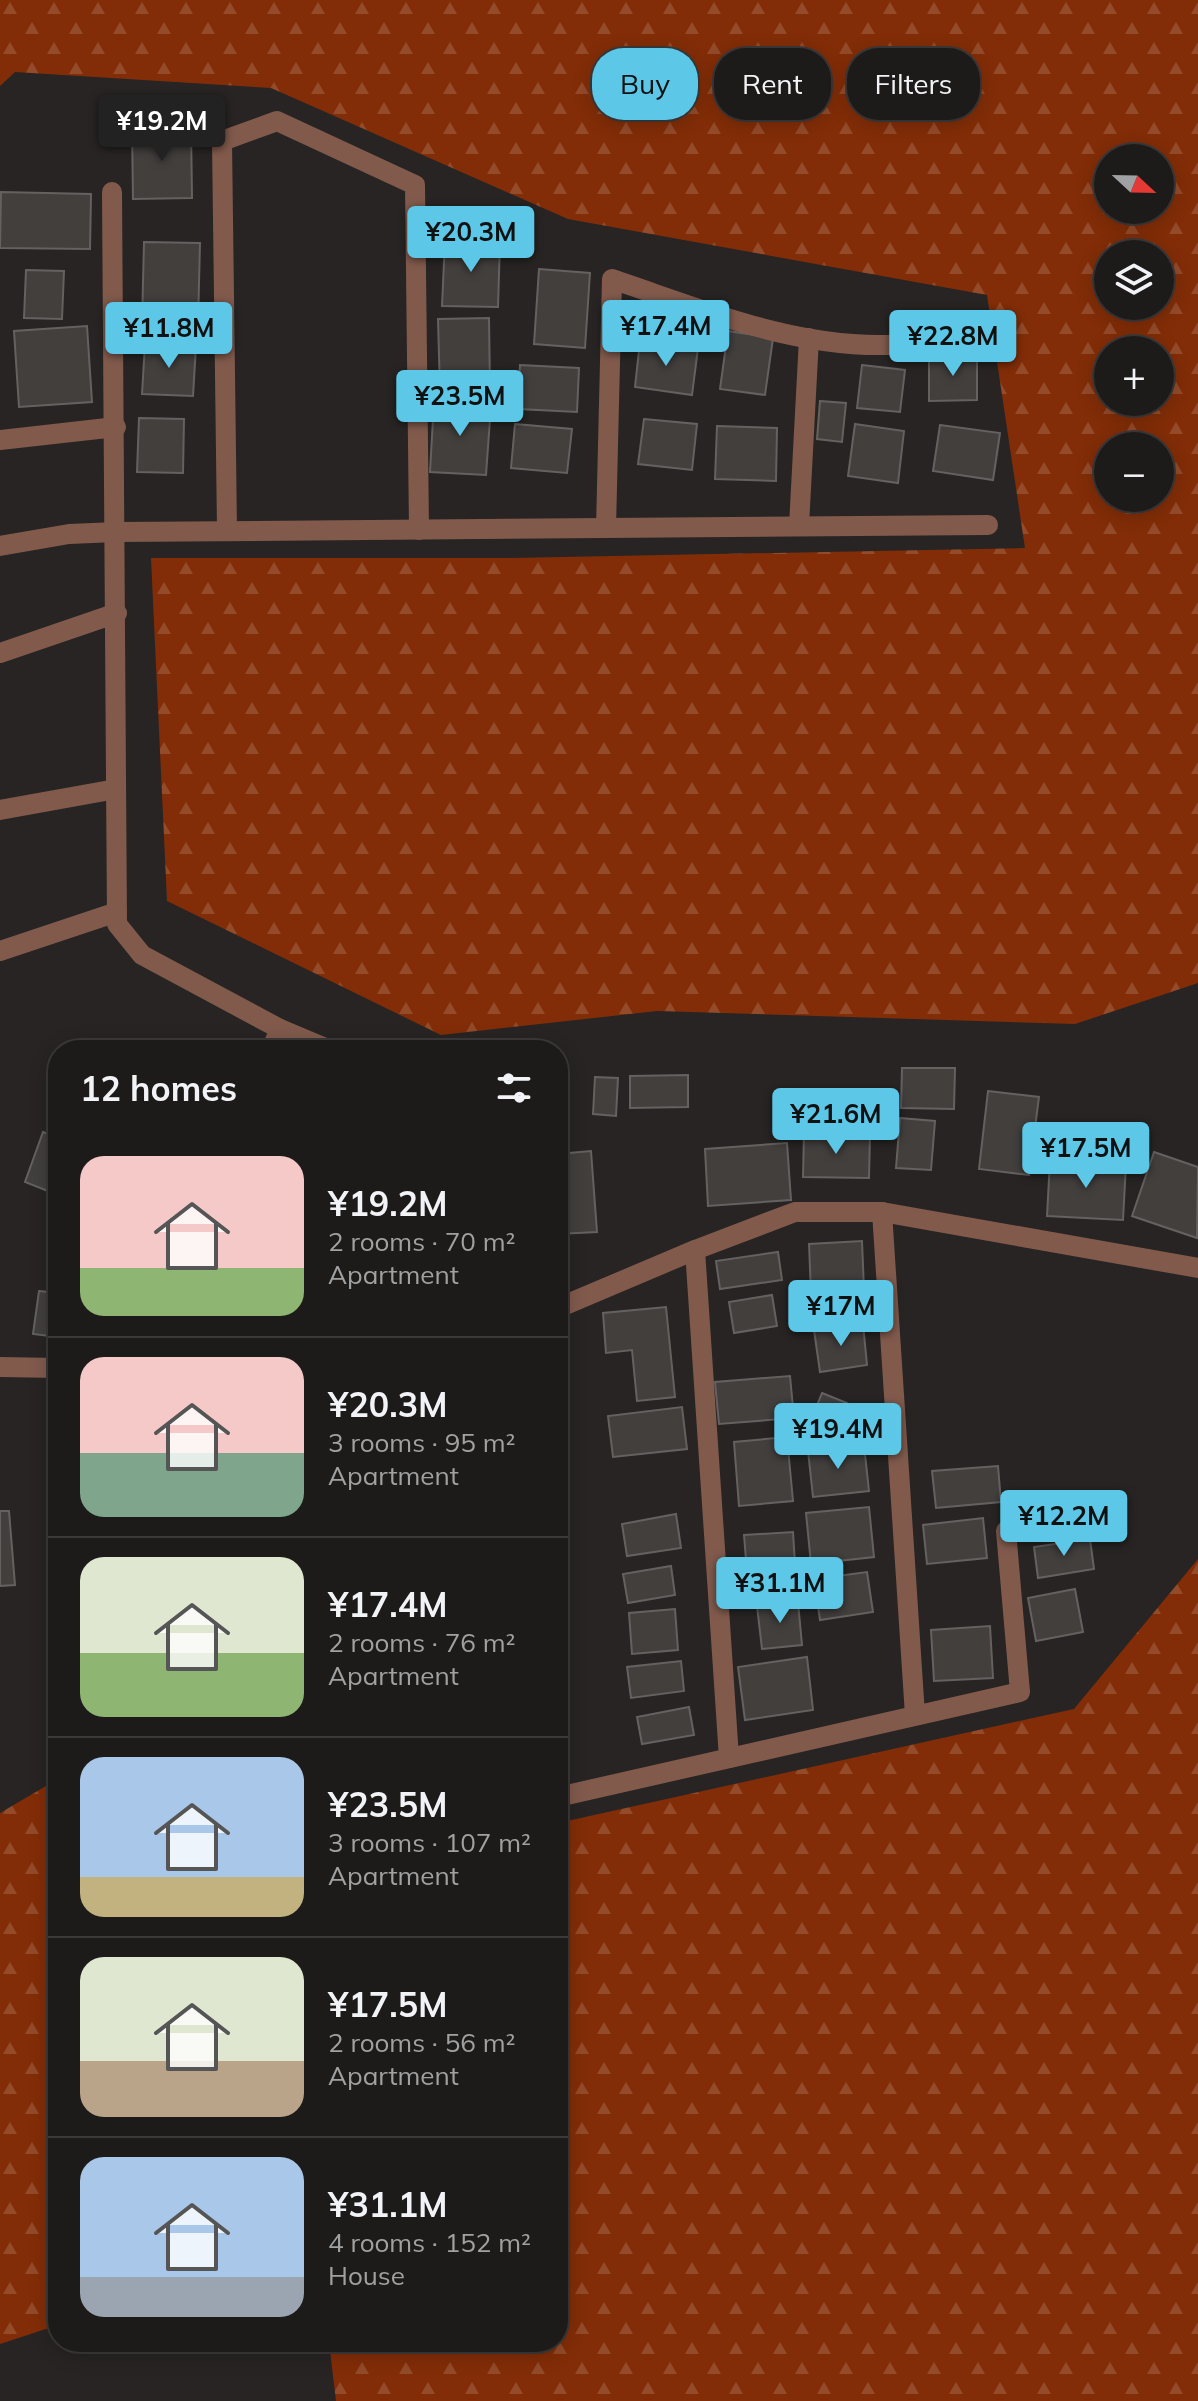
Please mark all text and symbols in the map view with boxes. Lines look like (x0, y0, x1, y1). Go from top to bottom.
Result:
chip: Buy (592, 48, 698, 120)
chip: Rent (714, 48, 831, 120)
chip: Filters (847, 48, 980, 120)
pin: ¥19.2M (97, 95, 227, 163)
text: ¥19.2M (116, 104, 208, 137)
north arrow (1094, 144, 1174, 224)
map controls (1094, 144, 1174, 512)
pin: ¥20.3M (406, 206, 536, 274)
text: ¥20.3M (425, 215, 517, 248)
button: layers (1094, 240, 1174, 320)
pin: ¥17.4M (601, 300, 731, 368)
pin: ¥11.8M (104, 302, 234, 370)
text: ¥17.4M (620, 309, 712, 342)
pin: ¥22.8M (888, 310, 1018, 378)
text: ¥11.8M (123, 311, 215, 344)
text: ¥22.8M (907, 319, 999, 352)
button: + (1094, 336, 1174, 416)
pin: ¥23.5M (395, 370, 525, 438)
text: ¥23.5M (414, 379, 506, 412)
button: − (1094, 432, 1174, 512)
icon: filters (492, 1066, 536, 1110)
text: 12 homes (80, 1067, 237, 1110)
pin: ¥21.6M (771, 1088, 901, 1156)
text: ¥21.6M (790, 1097, 882, 1130)
pin: ¥17.5M (1021, 1122, 1151, 1190)
text: ¥17.5M (1040, 1131, 1132, 1164)
text: ¥19.2M (328, 1182, 448, 1225)
icon: home (144, 1188, 240, 1284)
text: 2 rooms · 70 m² (328, 1225, 515, 1258)
text: Apartment (328, 1258, 459, 1291)
pin: ¥17M (794, 1280, 888, 1348)
text: ¥17M (806, 1289, 876, 1322)
text: ¥20.3M (328, 1383, 448, 1426)
icon: home (144, 1389, 240, 1485)
pin: ¥19.4M (773, 1403, 903, 1471)
text: ¥19.4M (792, 1412, 884, 1445)
text: 3 rooms · 95 m² (328, 1426, 515, 1459)
text: Apartment (328, 1459, 459, 1492)
pin: ¥12.2M (999, 1490, 1129, 1558)
text: ¥12.2M (1018, 1499, 1110, 1532)
pin: ¥31.1M (715, 1557, 845, 1625)
text: ¥31.1M (734, 1566, 826, 1599)
text: ¥17.4M (328, 1583, 448, 1626)
icon: home (144, 1589, 240, 1685)
text: 2 rooms · 76 m² (328, 1626, 515, 1659)
text: Apartment (328, 1659, 459, 1692)
text: ¥23.5M (328, 1783, 448, 1826)
icon: home (144, 1789, 240, 1885)
text: 3 rooms · 107 m² (328, 1826, 531, 1859)
text: Apartment (328, 1859, 459, 1892)
text: ¥17.5M (328, 1983, 448, 2026)
icon: home (144, 1989, 240, 2085)
text: 2 rooms · 56 m² (328, 2026, 515, 2059)
text: Apartment (328, 2059, 459, 2092)
text: ¥31.1M (328, 2183, 448, 2226)
icon: home (144, 2189, 240, 2285)
text: 4 rooms · 152 m² (328, 2226, 531, 2259)
text: House (328, 2259, 405, 2292)

